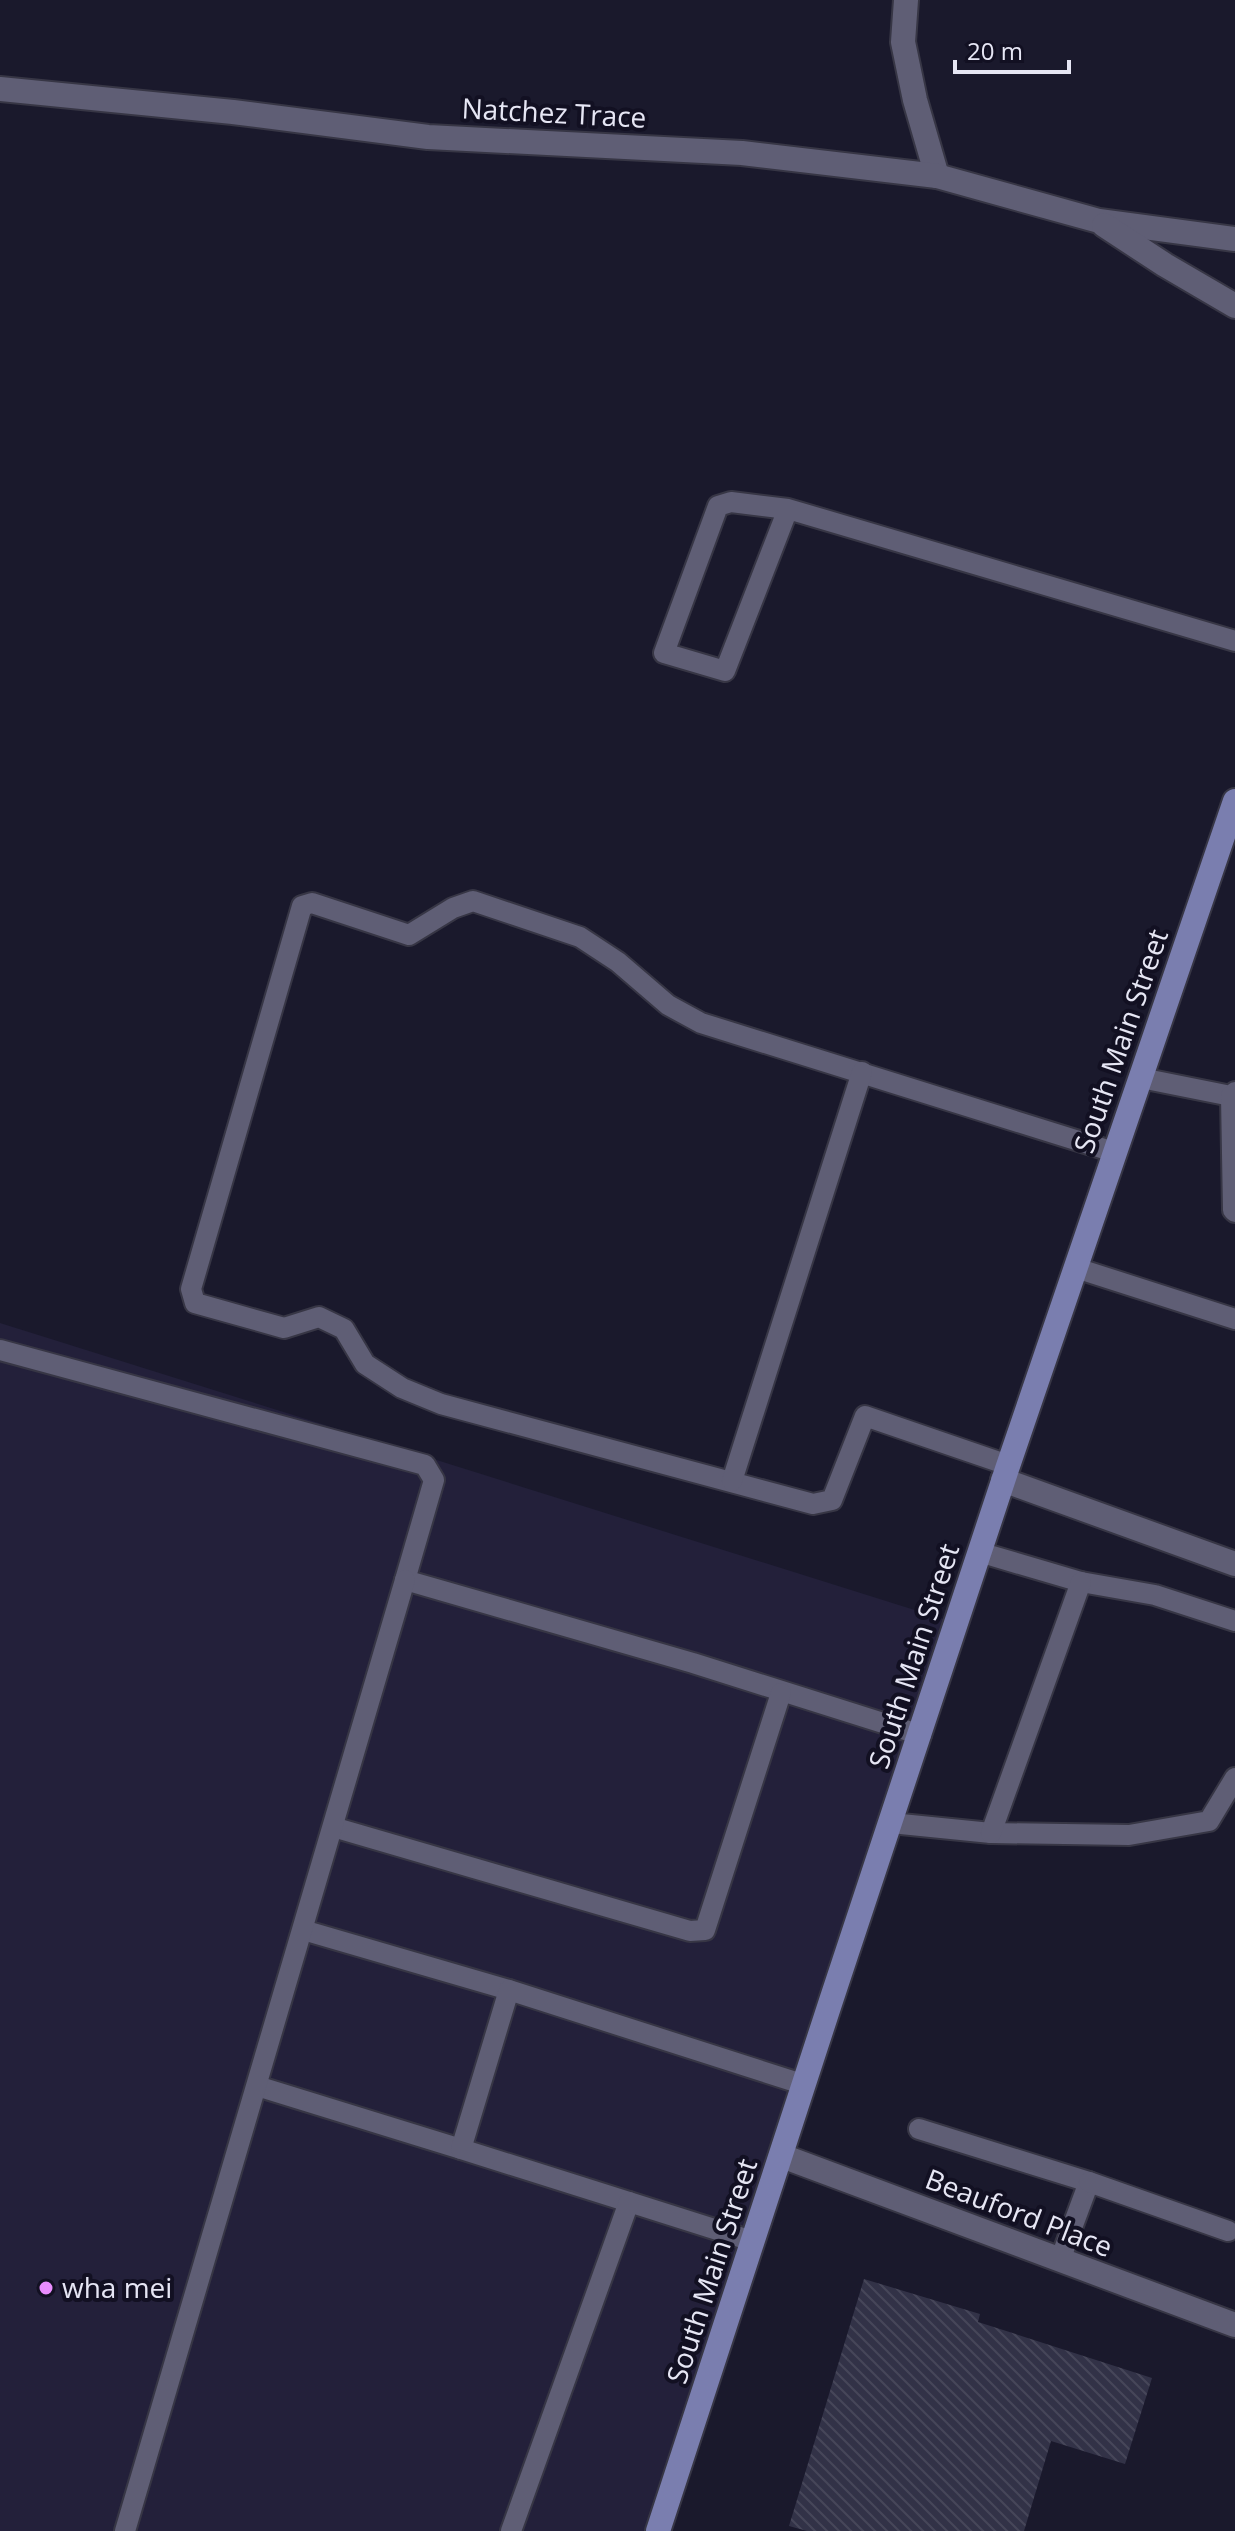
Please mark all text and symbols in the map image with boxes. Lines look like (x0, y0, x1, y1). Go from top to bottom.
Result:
scale bar (955, 24, 1069, 74)
text: 20 m (967, 34, 1023, 67)
street label: Natchez Trace (461, 88, 647, 136)
street label: South Main Street (1064, 924, 1176, 1158)
street label: South Main Street (859, 1538, 967, 1773)
street label: South Main Street (657, 2153, 765, 2388)
street label: Beauford Place (920, 2159, 1118, 2265)
place label: wha mei (62, 2268, 172, 2306)
marker: wha mei (37, 2279, 55, 2297)

